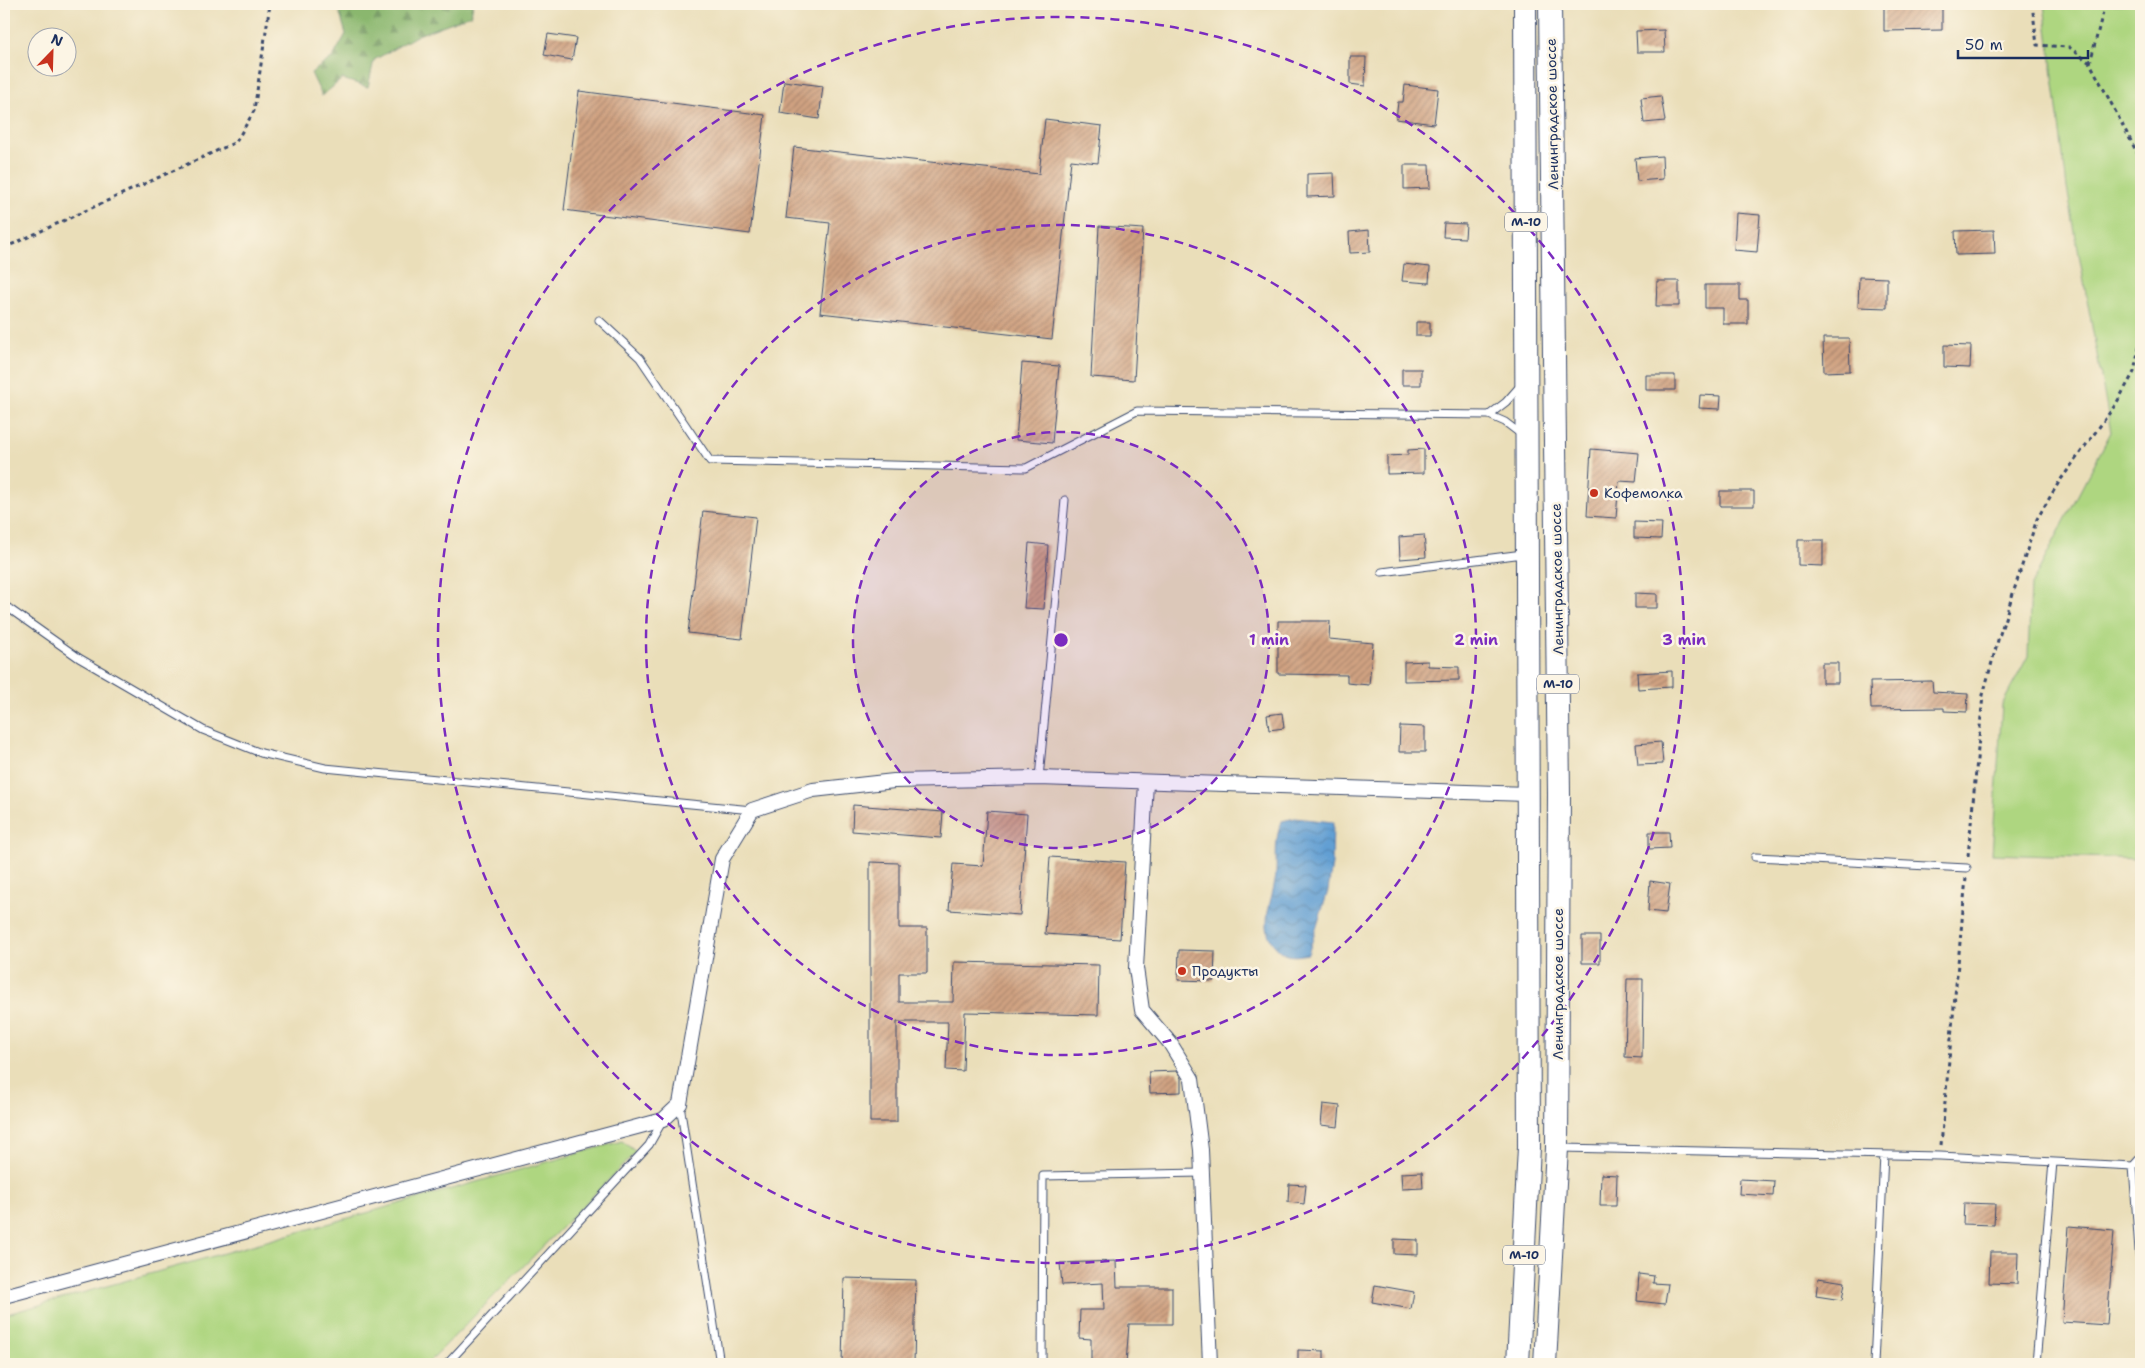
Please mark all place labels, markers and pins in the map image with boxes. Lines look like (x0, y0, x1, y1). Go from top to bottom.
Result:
place label: Кофемолка (1604, 484, 1683, 502)
marker: Кофемолка (1588, 487, 1600, 499)
centre of rings (1052, 631, 1070, 649)
place label: Продукты (1192, 962, 1259, 980)
marker: Продукты (1176, 965, 1188, 977)

